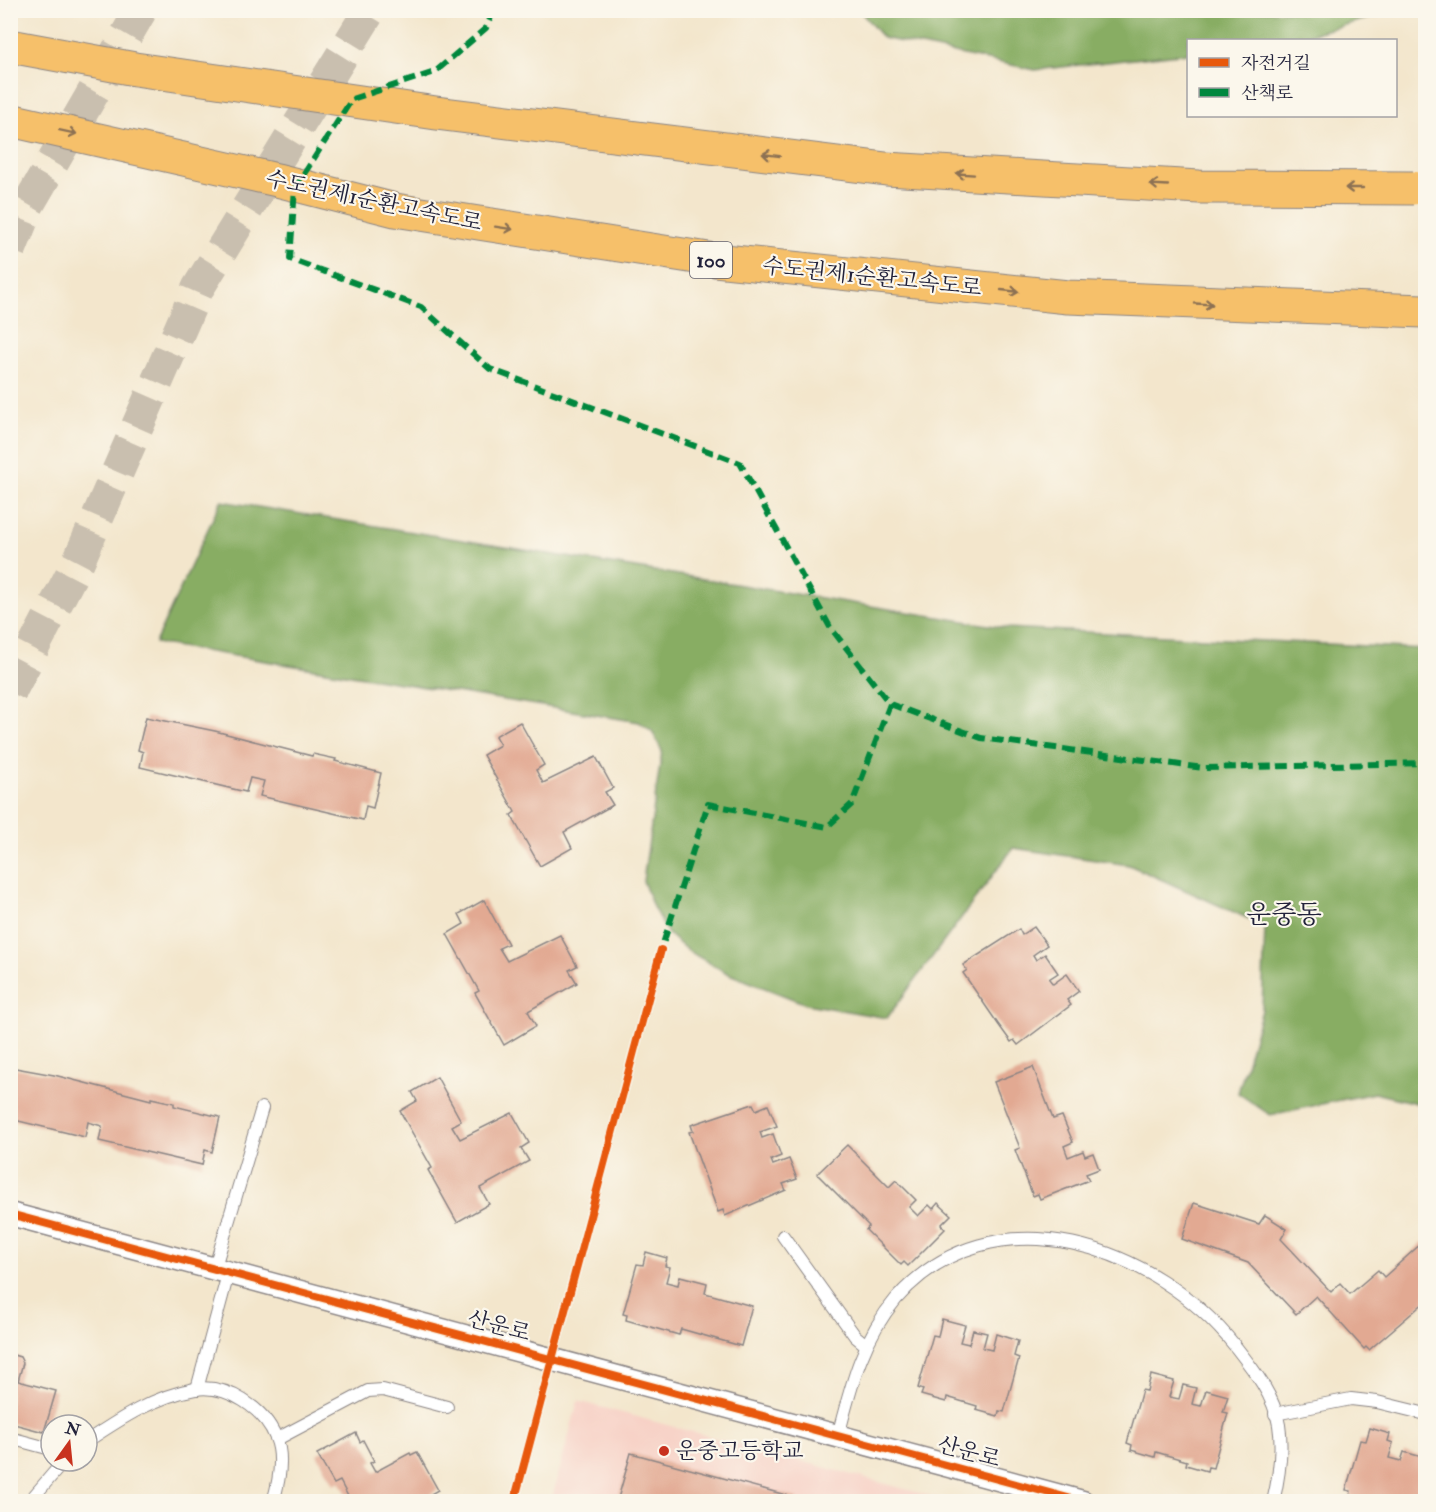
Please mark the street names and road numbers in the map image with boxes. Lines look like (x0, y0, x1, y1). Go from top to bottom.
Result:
street label: 수도권제1순환고속도로 (263, 164, 485, 238)
road number: 100 (690, 242, 732, 278)
street label: 수도권제1순환고속도로 (761, 252, 983, 302)
street label: 산운로 (465, 1304, 533, 1348)
street label: 산운로 (935, 1430, 1003, 1474)

